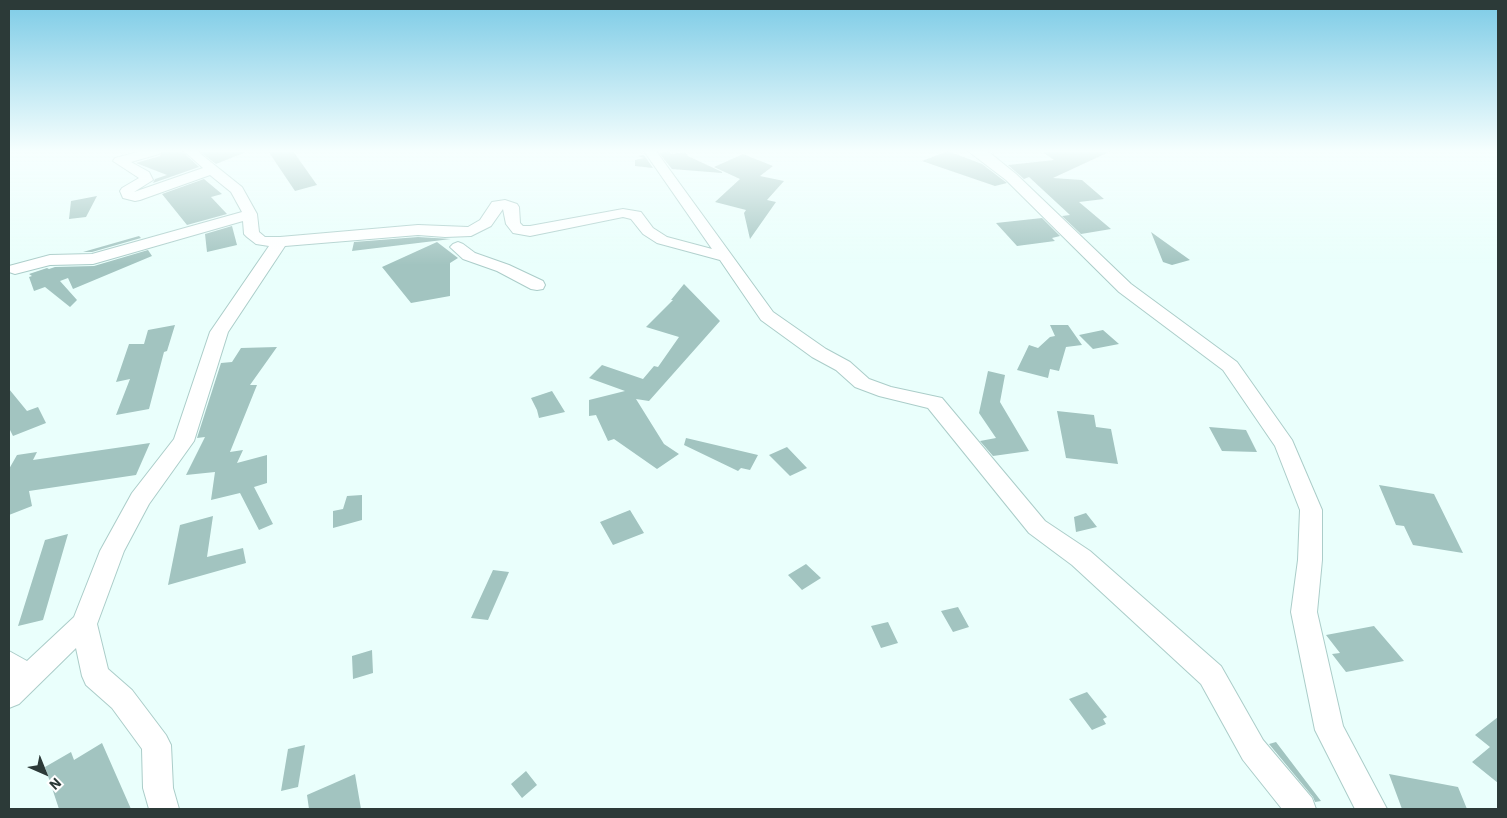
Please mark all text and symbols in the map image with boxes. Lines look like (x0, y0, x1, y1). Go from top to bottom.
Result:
north arrow (20, 748, 70, 798)
text: N (46, 774, 65, 794)

